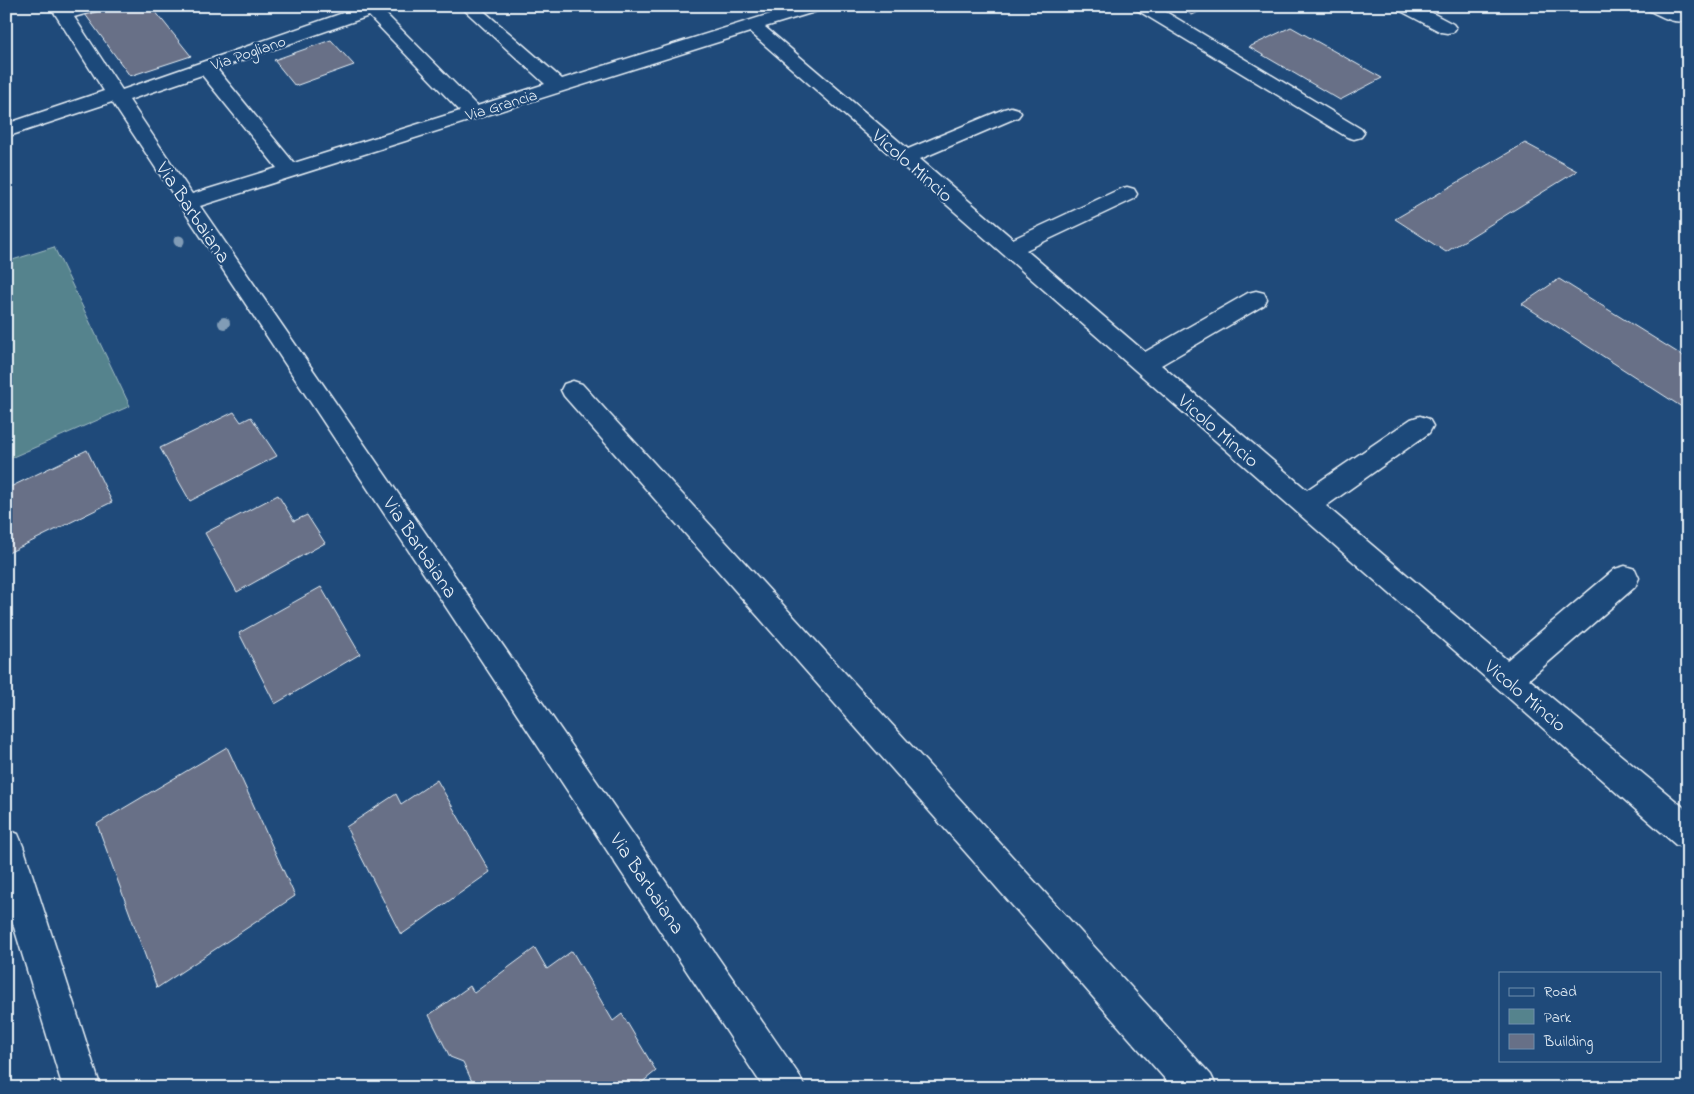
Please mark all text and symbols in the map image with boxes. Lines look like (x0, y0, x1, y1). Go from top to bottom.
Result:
street label: Via Pogliano (207, 30, 289, 78)
street label: Via Grancia (462, 84, 540, 128)
street label: Vicolo Mincio (863, 123, 959, 211)
street label: Via Barbaiana (147, 156, 237, 270)
street label: Vicolo Mincio (1169, 388, 1265, 476)
street label: Via Barbaiana (374, 491, 464, 605)
street label: Vicolo Mincio (1476, 653, 1572, 740)
street label: Via Barbaiana (601, 827, 691, 941)
legend (1499, 972, 1662, 1062)
text: Road (1544, 981, 1577, 1003)
text: Park (1544, 1007, 1572, 1029)
text: Building (1543, 1031, 1593, 1054)

